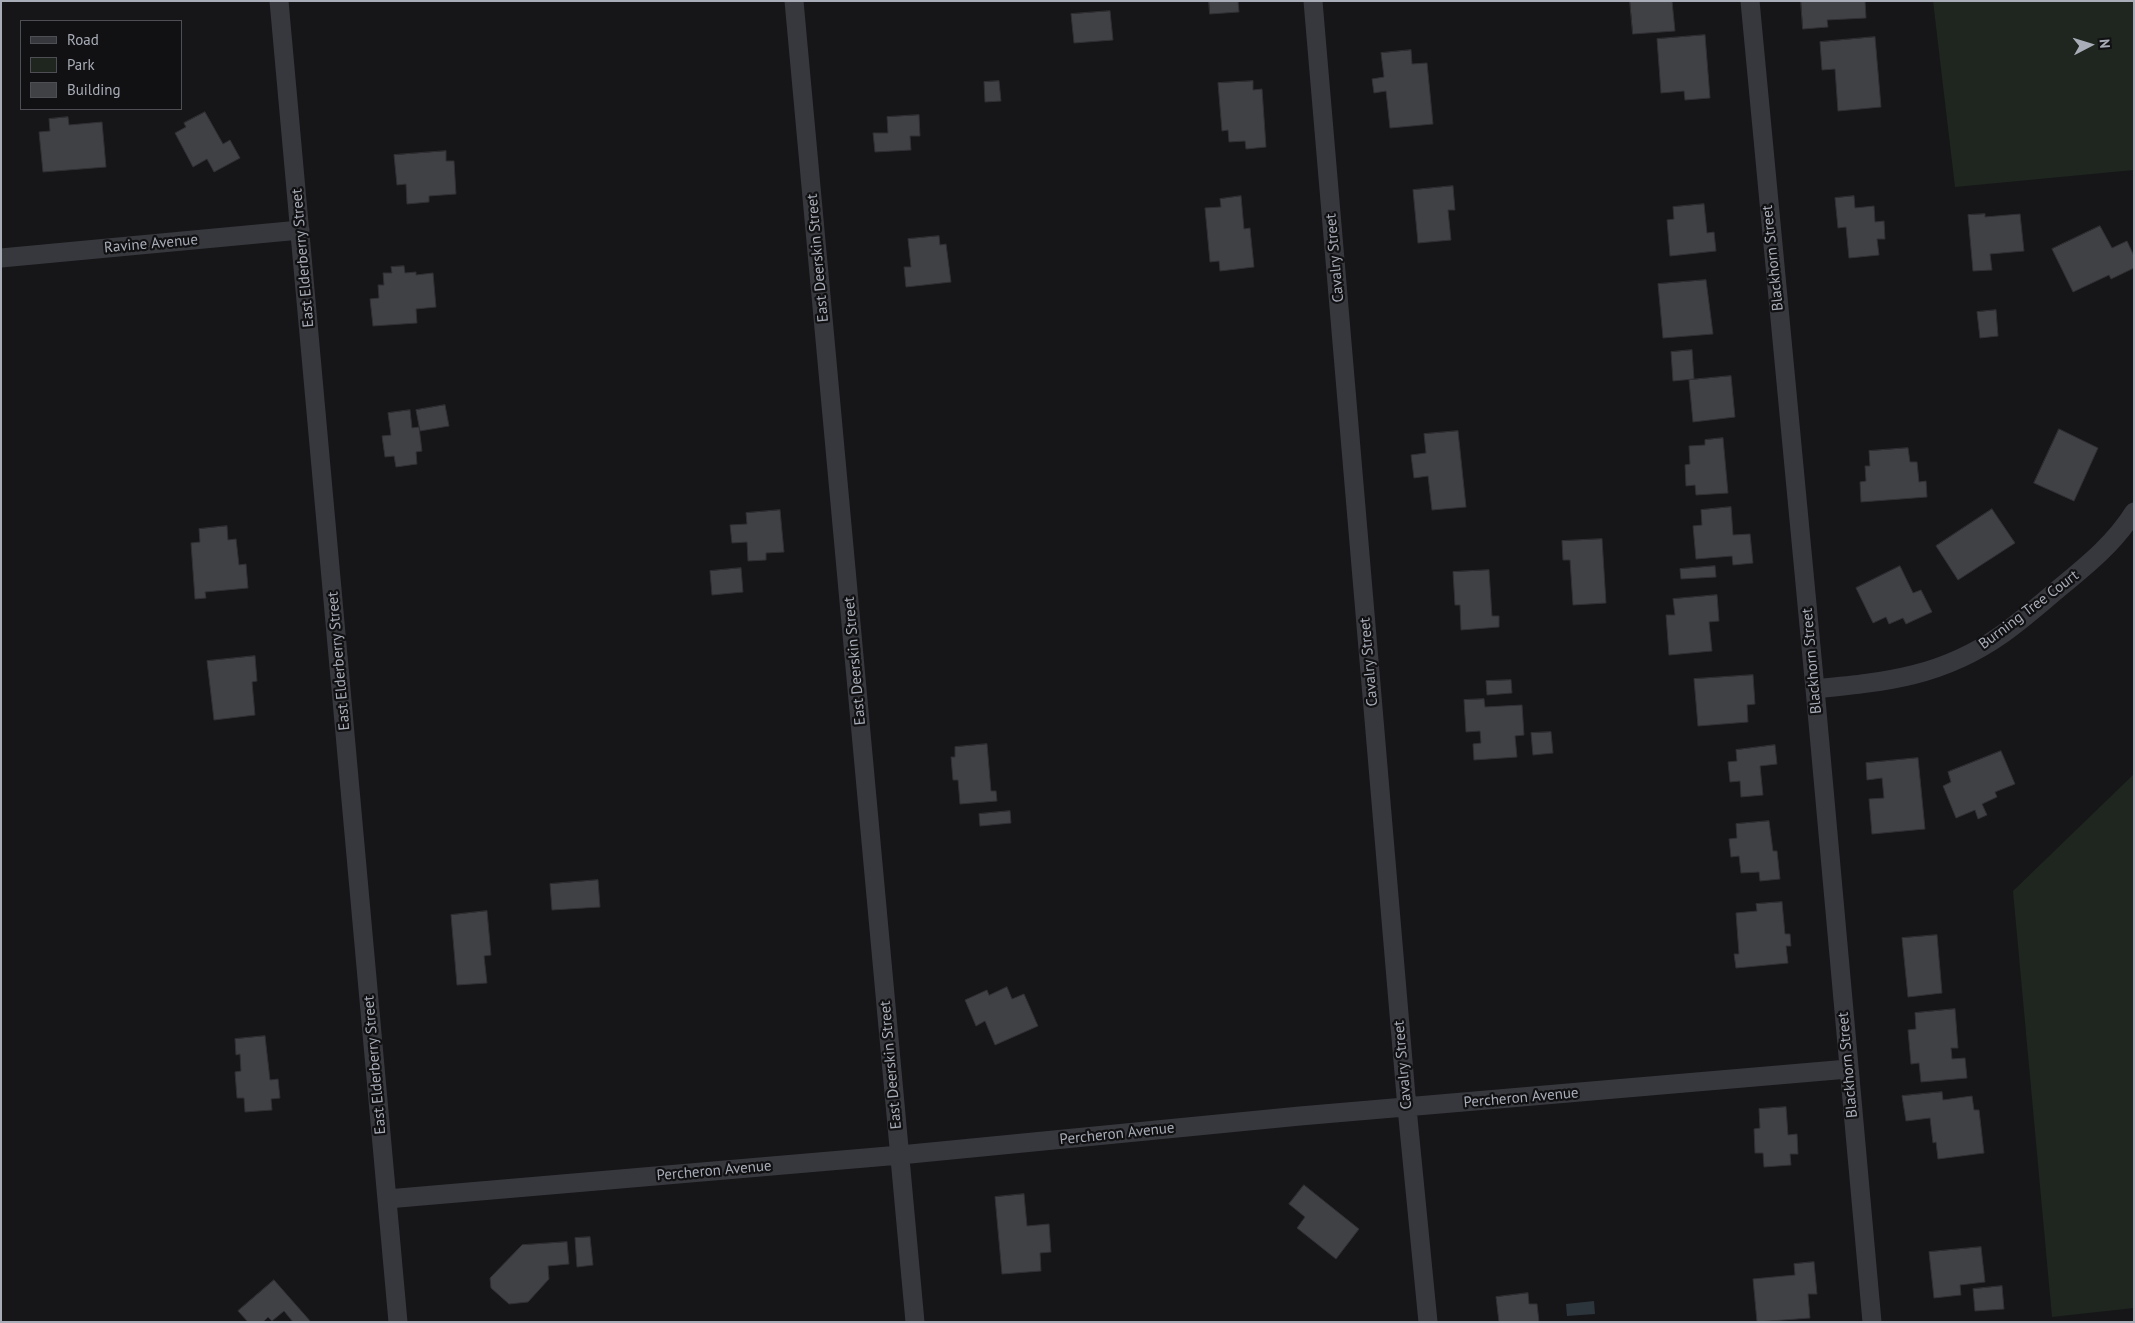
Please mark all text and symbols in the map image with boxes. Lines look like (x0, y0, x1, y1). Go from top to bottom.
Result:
legend (20, 20, 182, 110)
north arrow (2065, 20, 2115, 70)
text: Road (67, 30, 99, 49)
text: N (2096, 38, 2114, 49)
text: Park (67, 55, 95, 74)
text: Building (67, 80, 121, 99)
street label: East Elderberry Street (288, 188, 318, 328)
street label: East Deerskin Street (803, 193, 833, 323)
street label: Blackhorn Street (1758, 204, 1788, 312)
street label: Cavalry Street (1322, 213, 1348, 303)
street label: Ravine Avenue (103, 231, 199, 257)
street label: Burning Tree Court (1976, 567, 2082, 653)
street label: East Elderberry Street (324, 591, 354, 731)
street label: East Deerskin Street (840, 596, 870, 726)
street label: Blackhorn Street (1798, 607, 1826, 715)
street label: Cavalry Street (1356, 617, 1382, 707)
street label: East Elderberry Street (360, 995, 390, 1135)
street label: East Deerskin Street (876, 1000, 906, 1130)
street label: Blackhorn Street (1834, 1011, 1862, 1119)
street label: Cavalry Street (1390, 1020, 1416, 1110)
street label: Percheron Avenue (1463, 1084, 1579, 1112)
street label: Percheron Avenue (1059, 1119, 1175, 1149)
street label: Percheron Avenue (656, 1157, 772, 1185)

